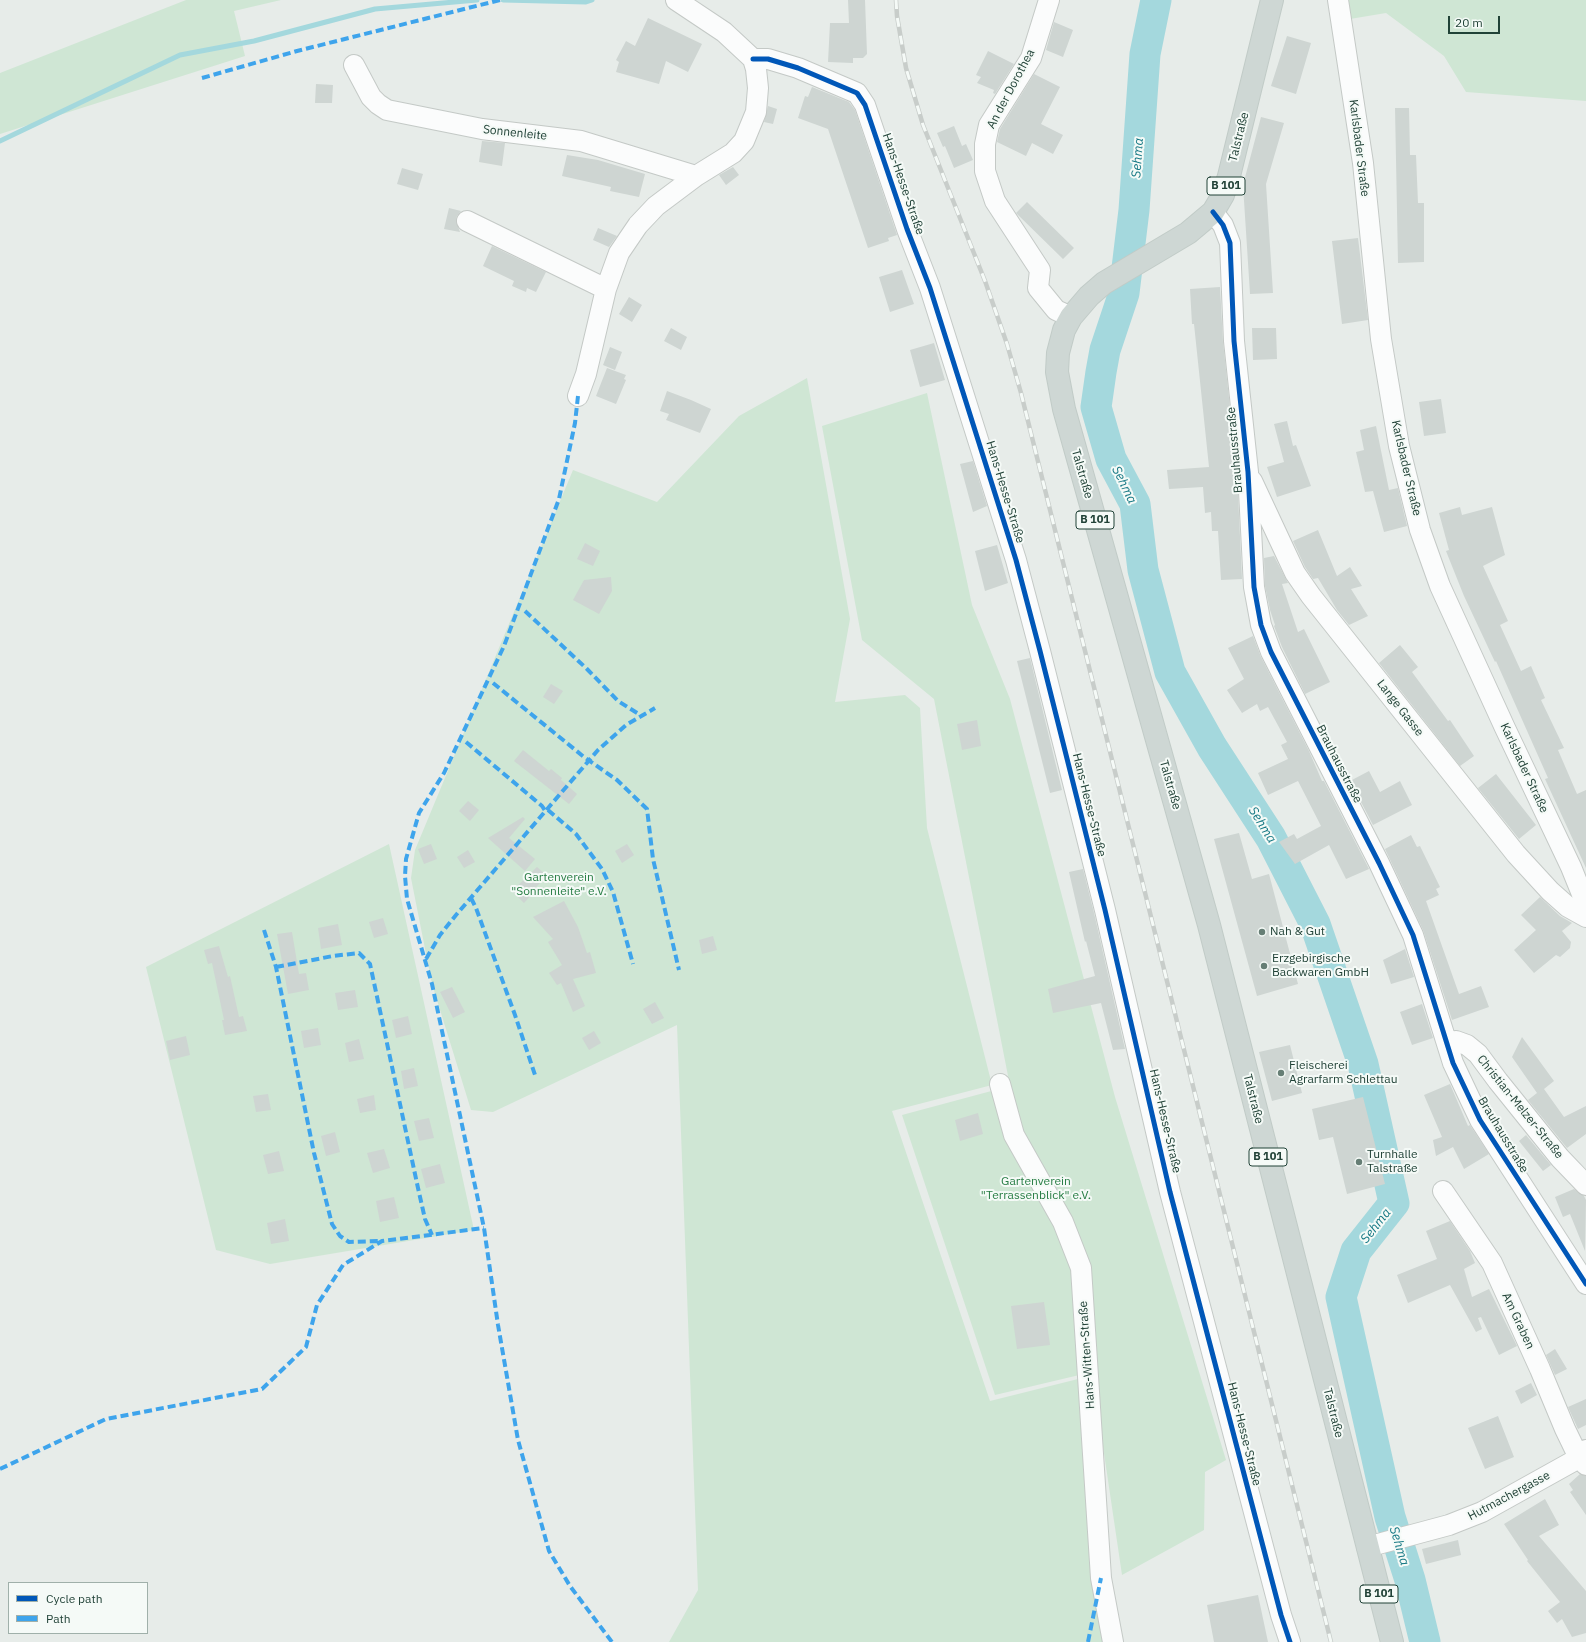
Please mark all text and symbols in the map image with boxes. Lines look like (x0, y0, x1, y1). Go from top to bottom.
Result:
scale bar (1450, 8, 1502, 34)
text: 20 m (1455, 15, 1483, 30)
street label: An der Dorothea (984, 47, 1038, 131)
street label: Karlsbader Straße (1346, 99, 1372, 197)
street label: Talstraße (1226, 111, 1252, 163)
street label: Sonnenleite (482, 122, 548, 144)
street label: Hans-Hesse-Straße (879, 131, 927, 237)
water label: Sehma (1129, 137, 1147, 179)
road number: B 101 (1207, 177, 1245, 195)
street label: Brauhausstraße (1224, 406, 1246, 494)
street label: Karlsbader Straße (1388, 419, 1424, 517)
street label: Hans-Hesse-Straße (983, 439, 1027, 545)
street label: Talstraße (1068, 448, 1096, 500)
water label: Sehma (1108, 464, 1140, 506)
road number: B 101 (1076, 511, 1114, 529)
street label: Lange Gasse (1373, 677, 1427, 739)
street label: Karlsbader Straße (1497, 721, 1551, 815)
street label: Brauhausstraße (1313, 722, 1365, 806)
street label: Hans-Hesse-Straße (1069, 752, 1109, 858)
street label: Talstraße (1156, 759, 1184, 811)
water label: Sehma (1245, 804, 1279, 846)
park label: Gartenverein "Sonnenleite" e.V. (511, 871, 607, 899)
place label: Nah & Gut (1270, 925, 1325, 939)
marker: Nah & Gut (1257, 927, 1267, 937)
place label: Erzgebirgische Backwaren GmbH (1272, 952, 1369, 980)
marker: Erzgebirgische Backwaren GmbH (1259, 961, 1269, 971)
street label: Christian-Melzer-Straße (1474, 1052, 1566, 1162)
place label: Fleischerei Agrarfarm Schlettau (1289, 1059, 1397, 1087)
street label: Hans-Hesse-Straße (1146, 1068, 1184, 1174)
marker: Fleischerei Agrarfarm Schlettau (1276, 1068, 1286, 1078)
street label: Talstraße (1240, 1073, 1266, 1125)
street label: Brauhausstraße (1475, 1094, 1531, 1176)
road number: B 101 (1249, 1148, 1287, 1166)
place label: Turnhalle Talstraße (1367, 1148, 1418, 1176)
marker: Turnhalle Talstraße (1354, 1157, 1364, 1167)
park label: Gartenverein "Terrassenblick" e.V. (981, 1175, 1091, 1203)
water label: Sehma (1358, 1205, 1394, 1247)
street label: Am Graben (1499, 1291, 1537, 1351)
street label: Hans-Witten-Straße (1076, 1301, 1098, 1409)
street label: Hans-Hesse-Straße (1224, 1381, 1264, 1487)
street label: Talstraße (1320, 1387, 1346, 1439)
street label: Hutmachergasse (1466, 1468, 1552, 1524)
water label: Sehma (1386, 1525, 1412, 1567)
legend (8, 1582, 148, 1634)
road number: B 101 (1360, 1585, 1398, 1603)
text: Cycle path (46, 1591, 103, 1606)
text: Path (46, 1611, 71, 1626)

